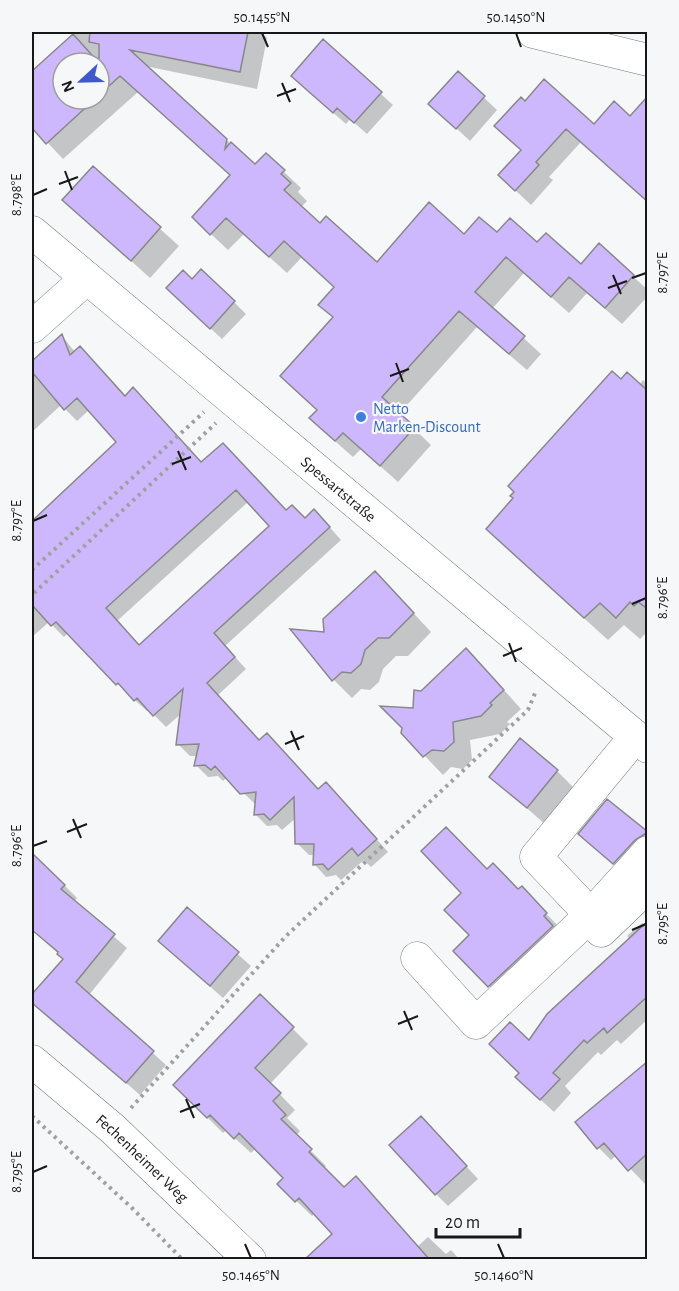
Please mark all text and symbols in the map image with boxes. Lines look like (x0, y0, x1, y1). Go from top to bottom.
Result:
text: 50.1455°N (233, 10, 291, 25)
text: 50.1450°N (487, 10, 545, 25)
north arrow (51, 51, 111, 111)
text: N (59, 78, 78, 94)
text: 8.798°E (9, 174, 24, 216)
text: 8.797°E (655, 252, 670, 294)
place label: Netto Marken-Discount (373, 401, 481, 435)
marker: Netto Marken-Discount (354, 410, 368, 424)
street label: Spessartstraße (298, 454, 379, 525)
text: 8.797°E (9, 500, 24, 542)
text: 8.796°E (655, 577, 670, 619)
text: 8.796°E (9, 825, 24, 867)
text: 8.795°E (655, 903, 670, 945)
street label: Fechenheimer Weg (93, 1112, 191, 1206)
text: 8.795°E (9, 1151, 24, 1193)
scale bar (436, 1201, 520, 1239)
text: 20 m (445, 1214, 480, 1232)
text: 50.1465°N (222, 1268, 280, 1283)
text: 50.1460°N (474, 1268, 534, 1283)

